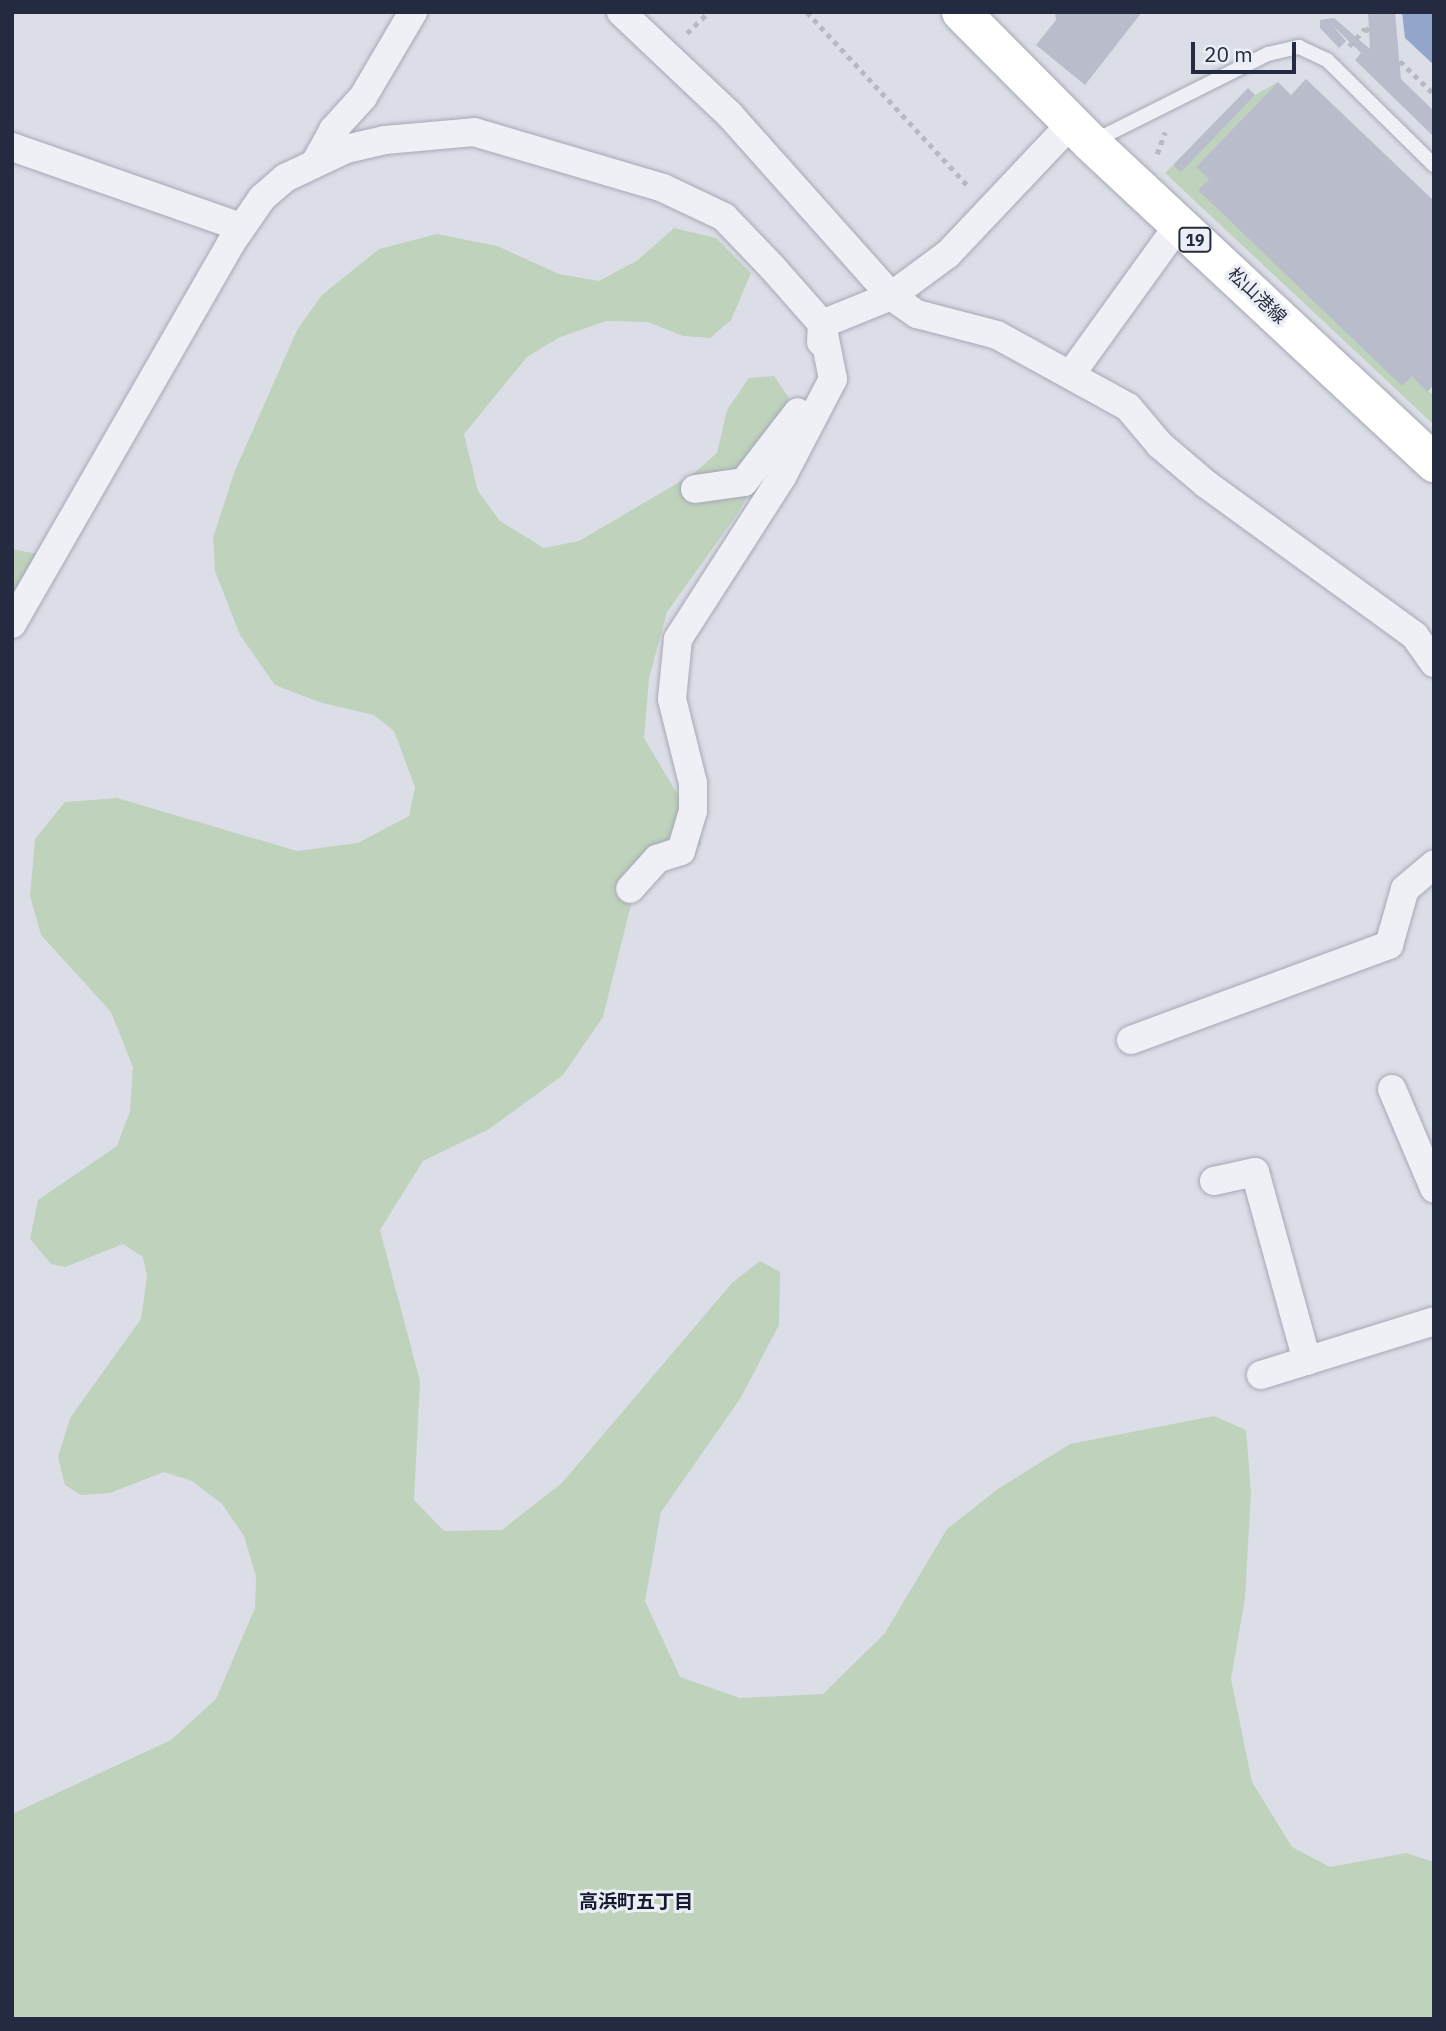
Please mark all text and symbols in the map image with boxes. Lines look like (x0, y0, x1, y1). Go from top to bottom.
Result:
scale bar (1194, 28, 1299, 72)
text: 20 m (1204, 40, 1253, 68)
road number: 19 (1178, 228, 1212, 252)
street label: 松山港線 (1223, 264, 1291, 328)
district label: 高浜町五丁目 (579, 1891, 693, 1913)

